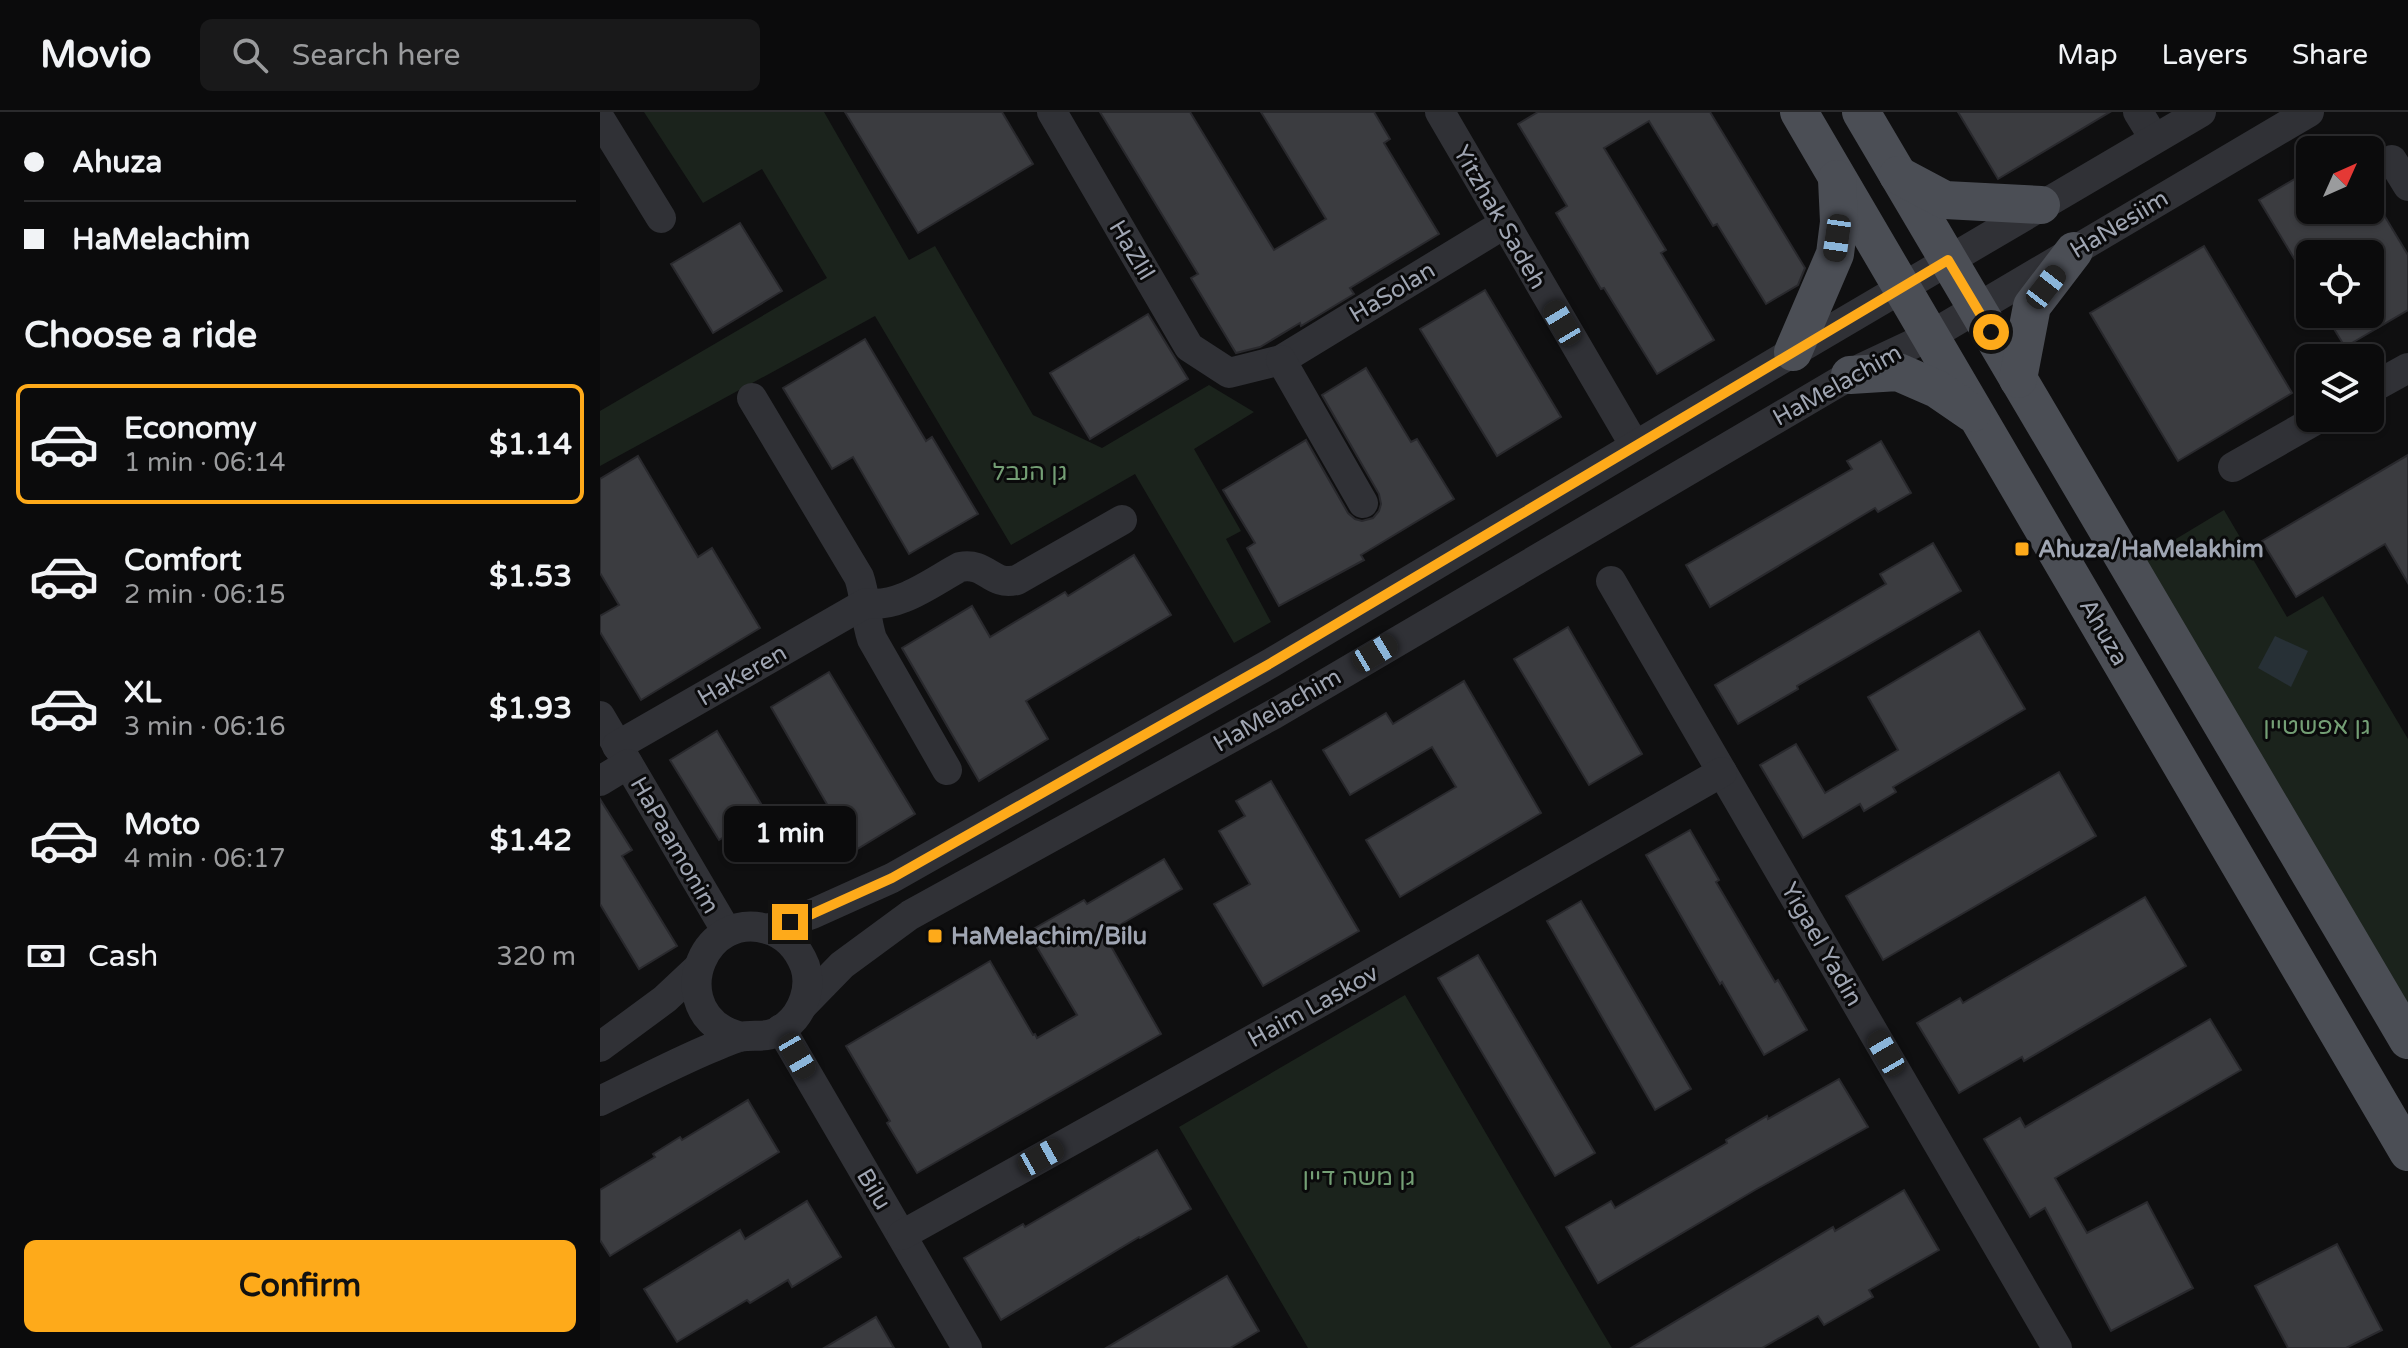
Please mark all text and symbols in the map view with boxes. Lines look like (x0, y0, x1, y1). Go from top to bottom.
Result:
search box (200, 19, 760, 91)
text: Movio (40, 32, 152, 78)
icon: search (228, 33, 272, 77)
text: Search here (292, 37, 460, 74)
text: Map (2057, 38, 2118, 72)
text: Layers (2162, 38, 2248, 72)
text: Share (2292, 38, 2368, 72)
north arrow (2296, 136, 2384, 224)
map controls (2296, 136, 2384, 432)
street label: Yitzhak Sadeh (1447, 140, 1552, 294)
text: Ahuza (72, 144, 162, 181)
street label: HaNesiim (2065, 184, 2174, 265)
car (1822, 213, 1852, 263)
street label: HaZlil (1102, 215, 1161, 286)
text: HaMelachim (72, 221, 250, 258)
button: locate (2296, 240, 2384, 328)
street label: HaSolan (1344, 256, 1440, 329)
car (2022, 261, 2070, 313)
car (1539, 296, 1585, 350)
text: Choose a ride (24, 314, 257, 357)
route start (1973, 314, 2009, 350)
street label: HaMelachim (1768, 338, 1907, 433)
button: layers (2296, 344, 2384, 432)
icon: car (28, 408, 100, 480)
text: Economy (124, 410, 257, 447)
text: $1.14 (489, 426, 572, 463)
text: 1 min · 06:14 (124, 447, 286, 478)
park label: גן הנבל (993, 458, 1067, 487)
place label: Ahuza/HaMelakhim (2038, 535, 2264, 564)
icon: car (28, 540, 100, 612)
marker: Ahuza/HaMelakhim (2013, 540, 2031, 558)
text: Comfort (124, 542, 242, 579)
text: $1.53 (489, 558, 572, 595)
text: 2 min · 06:15 (124, 579, 286, 610)
street label: Ahuza (2073, 594, 2134, 671)
car (1348, 630, 1402, 676)
street label: HaKeren (693, 638, 792, 712)
street label: HaMelachim (1208, 662, 1346, 759)
icon: car (28, 672, 100, 744)
text: XL (124, 674, 161, 711)
text: $1.93 (489, 690, 572, 727)
text: 3 min · 06:16 (124, 711, 286, 742)
park label: גן אפשטיין (2263, 712, 2371, 741)
street label: HaPaamonim (624, 772, 725, 919)
icon: car (28, 804, 100, 876)
text: Moto (124, 806, 200, 843)
callout: 1 min (724, 806, 856, 862)
text: 1 min (755, 818, 825, 849)
text: $1.42 (490, 822, 572, 859)
text: 4 min · 06:17 (124, 843, 286, 874)
street label: Yigael Yadin (1774, 877, 1869, 1011)
route end (772, 904, 808, 940)
place label: HaMelachim/Bilu (951, 922, 1147, 951)
marker: HaMelachim/Bilu (926, 927, 944, 945)
icon: cash (24, 934, 68, 978)
text: Cash (88, 938, 158, 975)
text: 320 m (496, 941, 576, 972)
street label: Haim Laskov (1243, 959, 1384, 1054)
car (1864, 1026, 1908, 1080)
car (775, 1029, 819, 1083)
car (1014, 1135, 1068, 1179)
street label: Bilu (850, 1163, 897, 1215)
park label: גן משה דיין (1303, 1163, 1415, 1192)
button: Confirm (24, 1240, 576, 1332)

